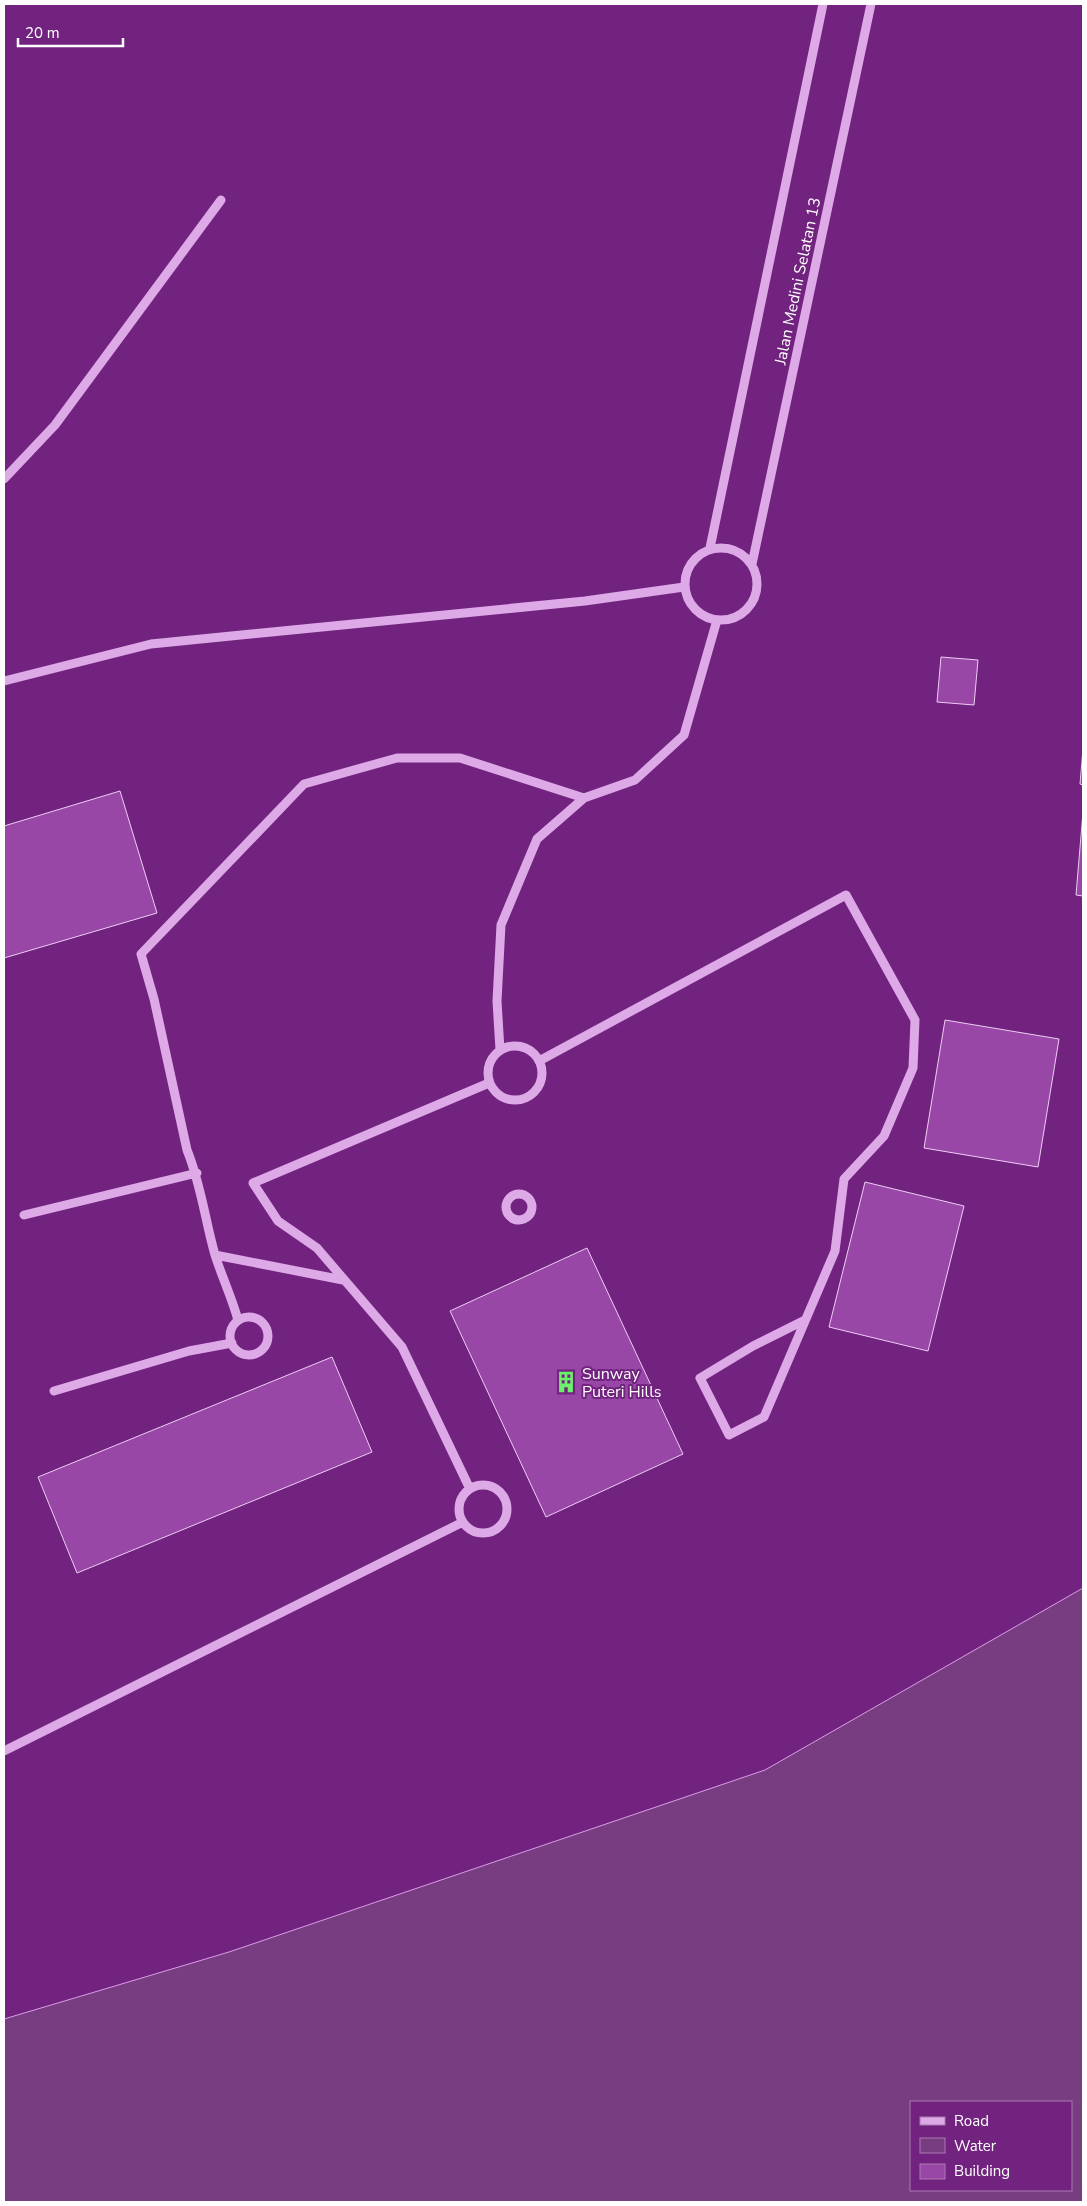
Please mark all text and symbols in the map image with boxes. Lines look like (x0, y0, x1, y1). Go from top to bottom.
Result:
scale bar (18, 15, 122, 47)
text: 20 m (25, 23, 60, 43)
street label: Jalan Medini Selatan 13 (769, 196, 826, 368)
place label: Sunway Puteri Hills (582, 1363, 662, 1403)
building icon: Sunway Puteri Hills (553, 1369, 579, 1395)
legend (910, 2101, 1072, 2191)
text: Road (954, 2111, 989, 2131)
text: Water (954, 2136, 997, 2156)
text: Building (954, 2161, 1010, 2181)

